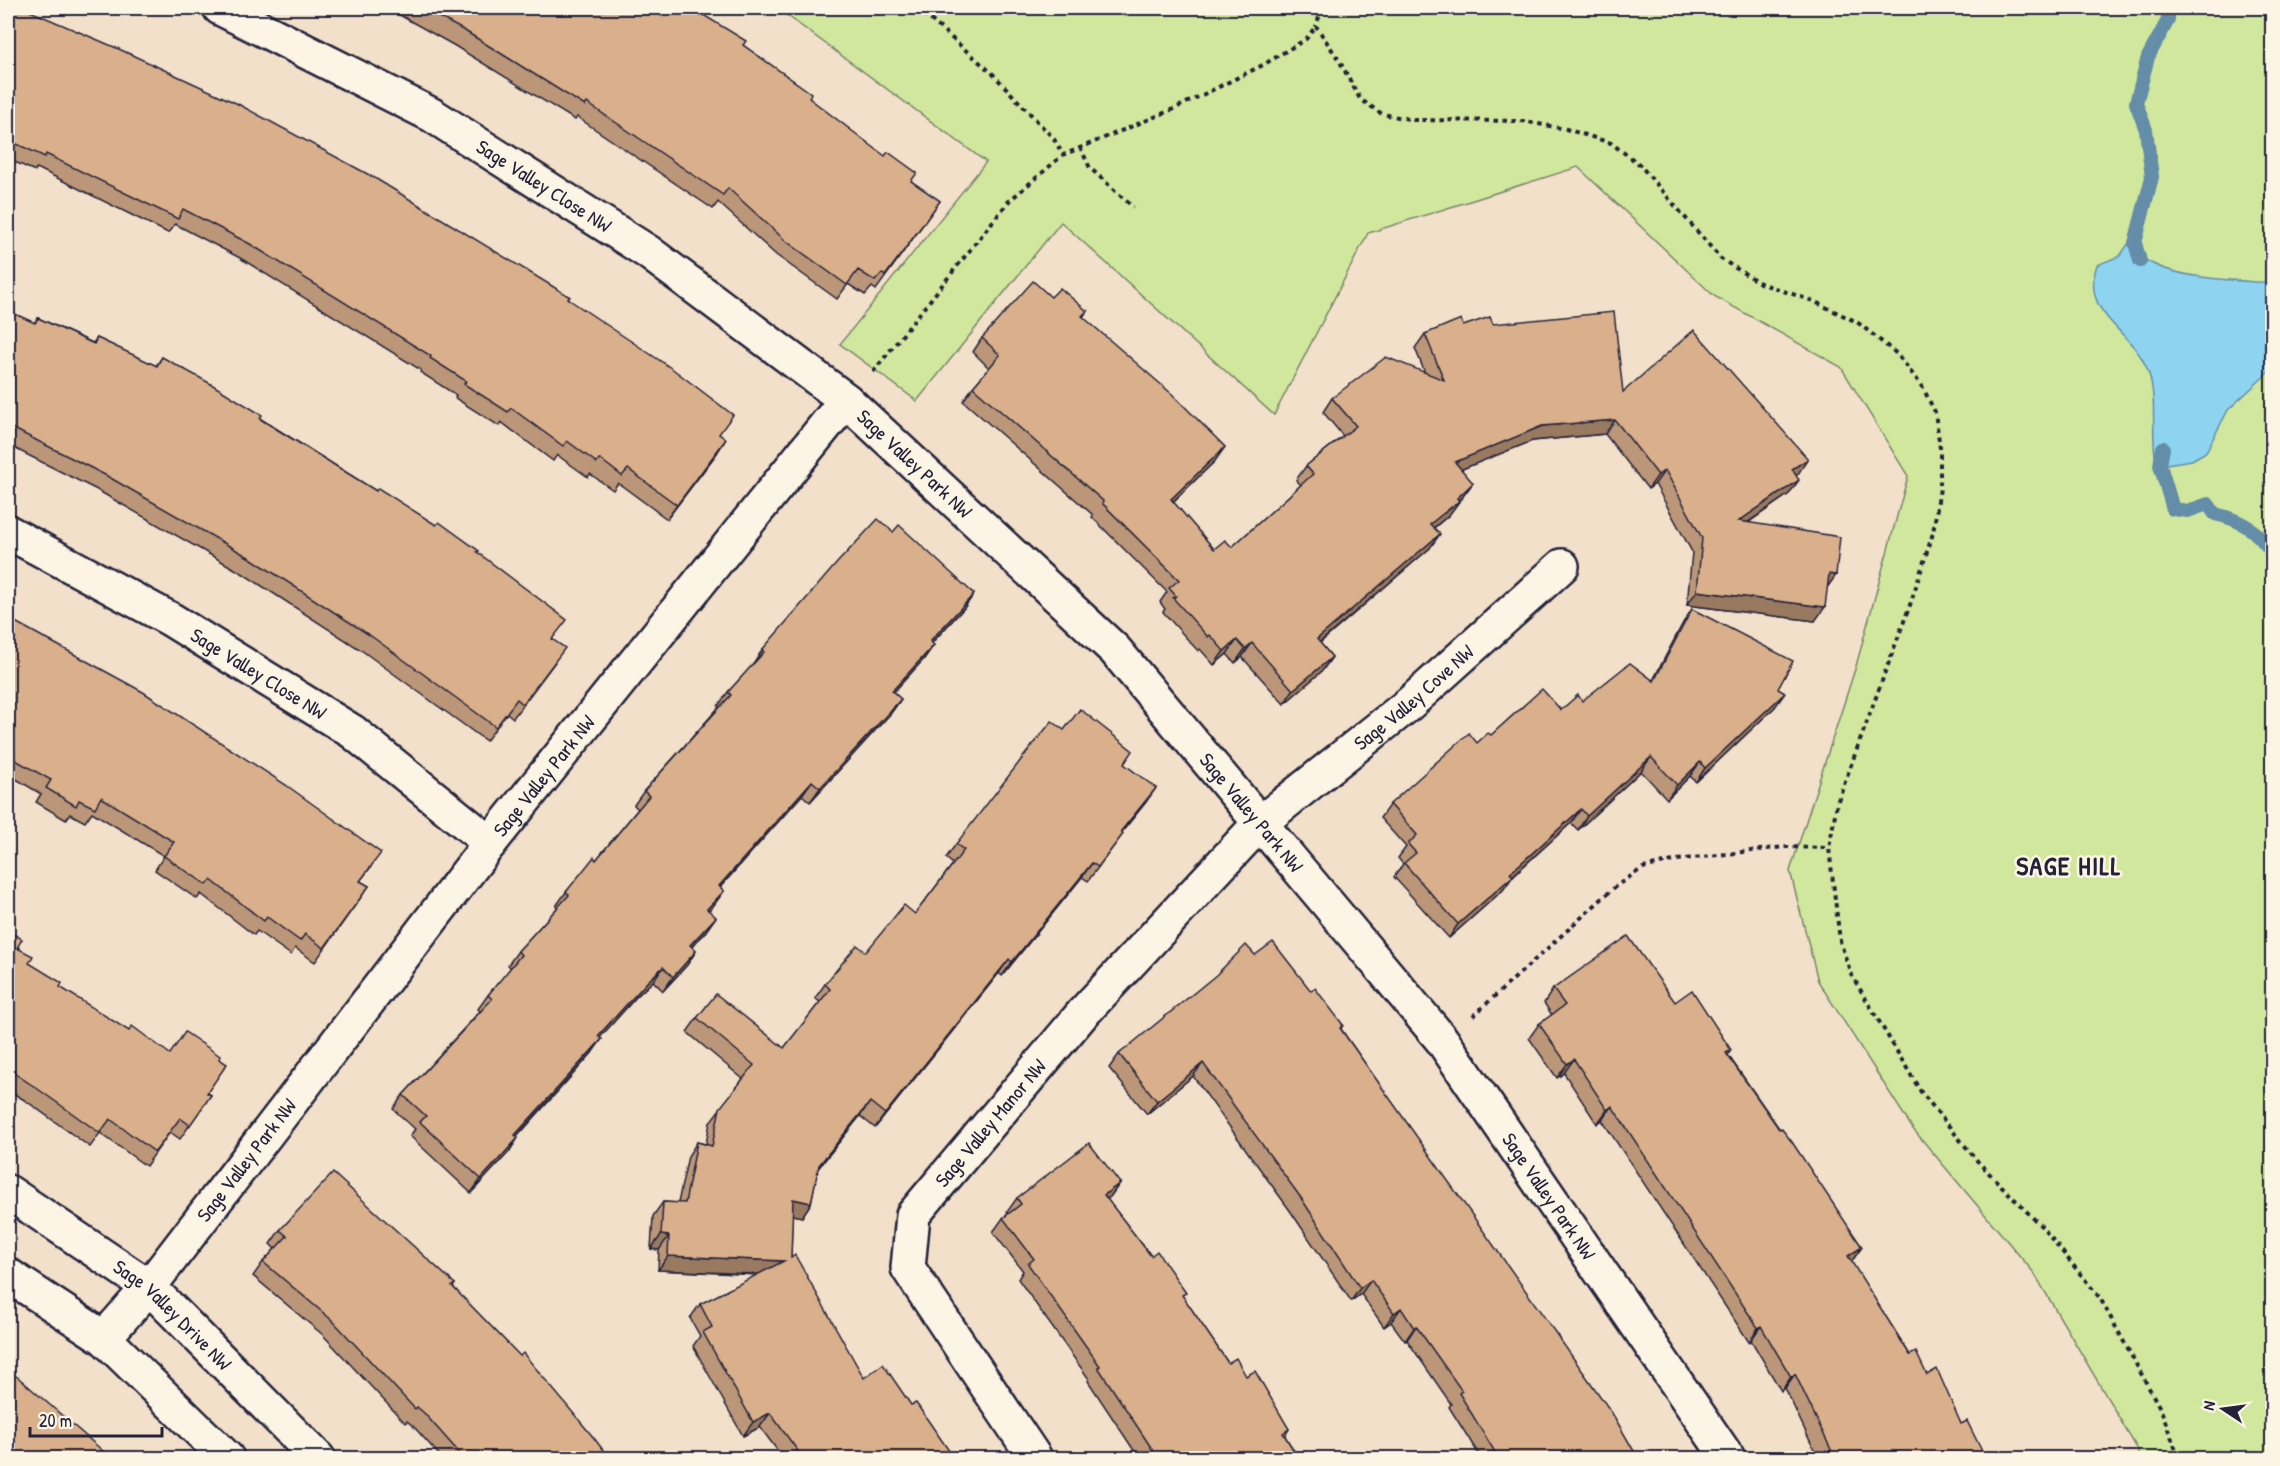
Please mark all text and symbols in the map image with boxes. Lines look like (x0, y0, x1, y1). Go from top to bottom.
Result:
street label: Sage Valley Close NW (472, 133, 617, 239)
street label: Sage Valley Park NW (851, 403, 979, 524)
street label: Sage Valley Close NW (186, 621, 332, 726)
street label: Sage Valley Cove NW (1348, 638, 1480, 756)
street label: Sage Valley Park NW (487, 709, 601, 842)
street label: Sage Valley Park NW (1194, 747, 1310, 878)
district label: SAGE HILL (2016, 848, 2122, 883)
street label: Sage Valley Manor NW (928, 1052, 1052, 1192)
street label: Sage Valley Park NW (190, 1092, 302, 1227)
street label: Sage Valley Park NW (1496, 1127, 1603, 1265)
street label: Sage Valley Drive NW (108, 1253, 238, 1376)
north arrow (2193, 1379, 2253, 1439)
text: N (2197, 1399, 2220, 1412)
scale bar (30, 1400, 162, 1438)
text: 20 m (39, 1408, 72, 1433)

